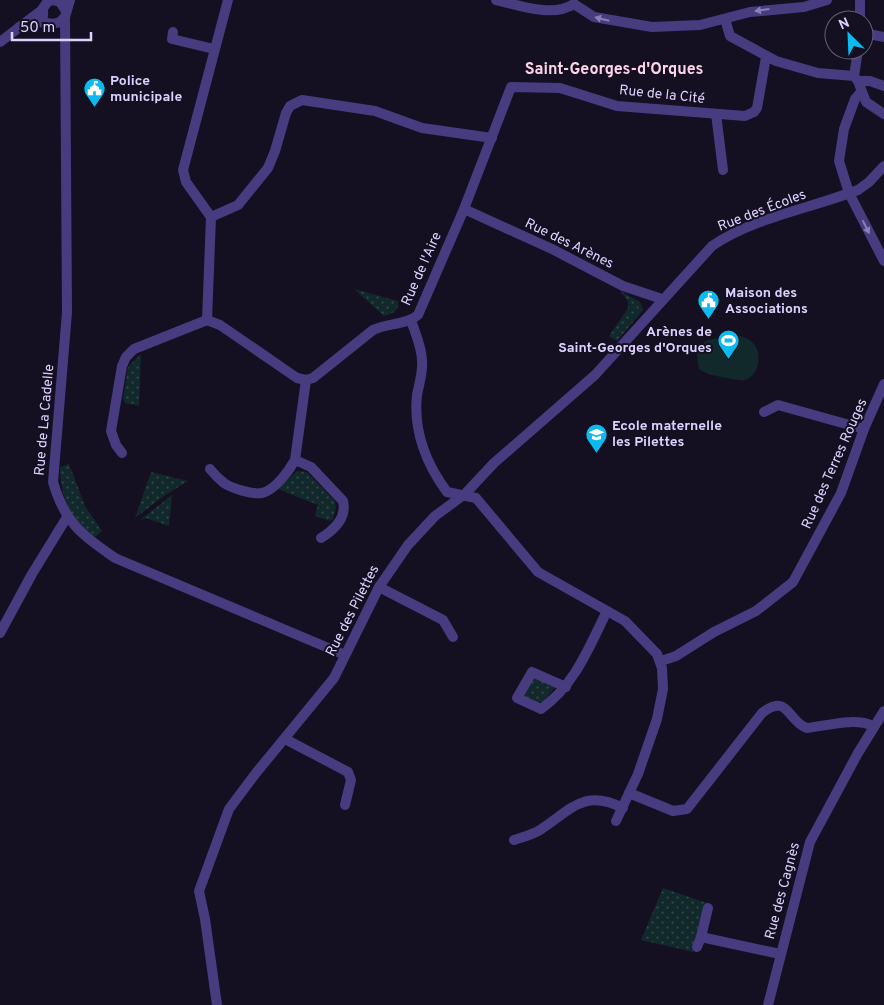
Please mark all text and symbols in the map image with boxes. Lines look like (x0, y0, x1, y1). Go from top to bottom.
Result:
one-way arrow (754, 7, 770, 15)
scale bar (12, 10, 91, 42)
north arrow (824, 10, 874, 60)
one-way arrow (595, 15, 610, 23)
text: N (836, 15, 852, 34)
text: 50 m (20, 19, 55, 38)
district label: Saint-Georges-d'Orques (525, 60, 703, 80)
place label: Police municipale (110, 73, 182, 106)
public building icon: Police municipale (82, 77, 106, 108)
street label: Rue de la Cité (618, 82, 706, 108)
street label: Rue des Écoles (715, 185, 809, 236)
street label: Rue des Arènes (522, 215, 616, 273)
one-way arrow (862, 220, 870, 234)
street label: Rue de l'Aire (398, 230, 446, 308)
place label: Maison des Associations (725, 285, 808, 318)
public building icon: Maison des Associations (697, 289, 721, 320)
place label: Arènes de Saint-Georges d'Orques (558, 324, 712, 357)
sports icon: Arènes de Saint-Georges d'Orques (716, 328, 740, 359)
street label: Rue de La Cadelle (32, 364, 58, 476)
street label: Rue des Terres Rouges (799, 396, 871, 532)
place label: Ecole maternelle les Pilettes (612, 418, 722, 451)
school or university icon: Ecole maternelle les Pilettes (584, 422, 608, 453)
street label: Rue des Pilettes (323, 562, 383, 660)
street label: Rue des Cagnès (762, 841, 804, 941)

